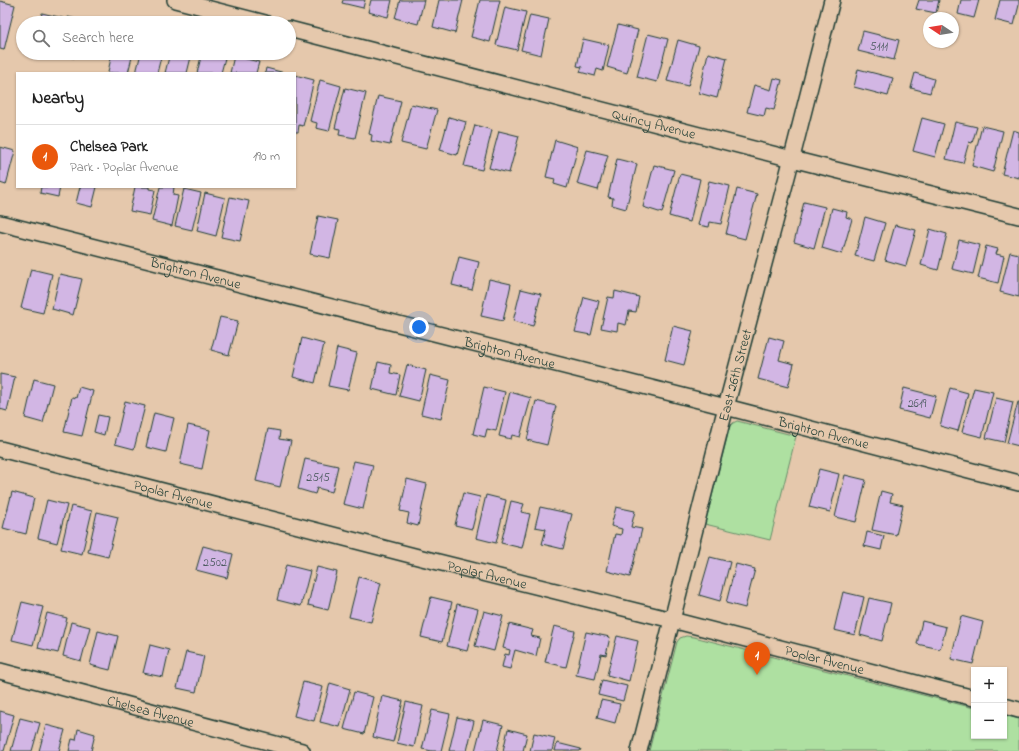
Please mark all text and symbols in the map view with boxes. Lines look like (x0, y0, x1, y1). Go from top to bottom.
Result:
north arrow (923, 12, 959, 48)
search box (16, 16, 296, 60)
icon: search (30, 27, 52, 49)
text: Search here (62, 27, 134, 49)
house number: 5111 (870, 38, 888, 56)
text: Nearby (32, 86, 84, 111)
street label: Quincy Avenue (609, 104, 699, 146)
text: Chelsea Park (70, 136, 148, 158)
text: 1 (43, 147, 47, 166)
text: 190 m (253, 147, 280, 166)
text: Park · Poplar Avenue (70, 158, 178, 177)
street label: Brighton Avenue (147, 252, 244, 296)
your location (409, 317, 429, 337)
street label: East 26th Street (714, 327, 758, 424)
street label: Brighton Avenue (461, 332, 558, 375)
house number: 2619 (908, 395, 927, 413)
street label: Brighton Avenue (775, 412, 872, 456)
house number: 2515 (306, 469, 330, 487)
street label: Poplar Avenue (131, 475, 216, 516)
house number: 2502 (203, 554, 227, 572)
street label: Poplar Avenue (445, 556, 530, 596)
street label: Poplar Avenue (782, 641, 867, 681)
pin: 1 (744, 642, 770, 675)
map controls (971, 667, 1007, 739)
button: + (971, 667, 1007, 703)
street label: Chelsea Avenue (105, 691, 197, 734)
button: − (971, 703, 1007, 739)

